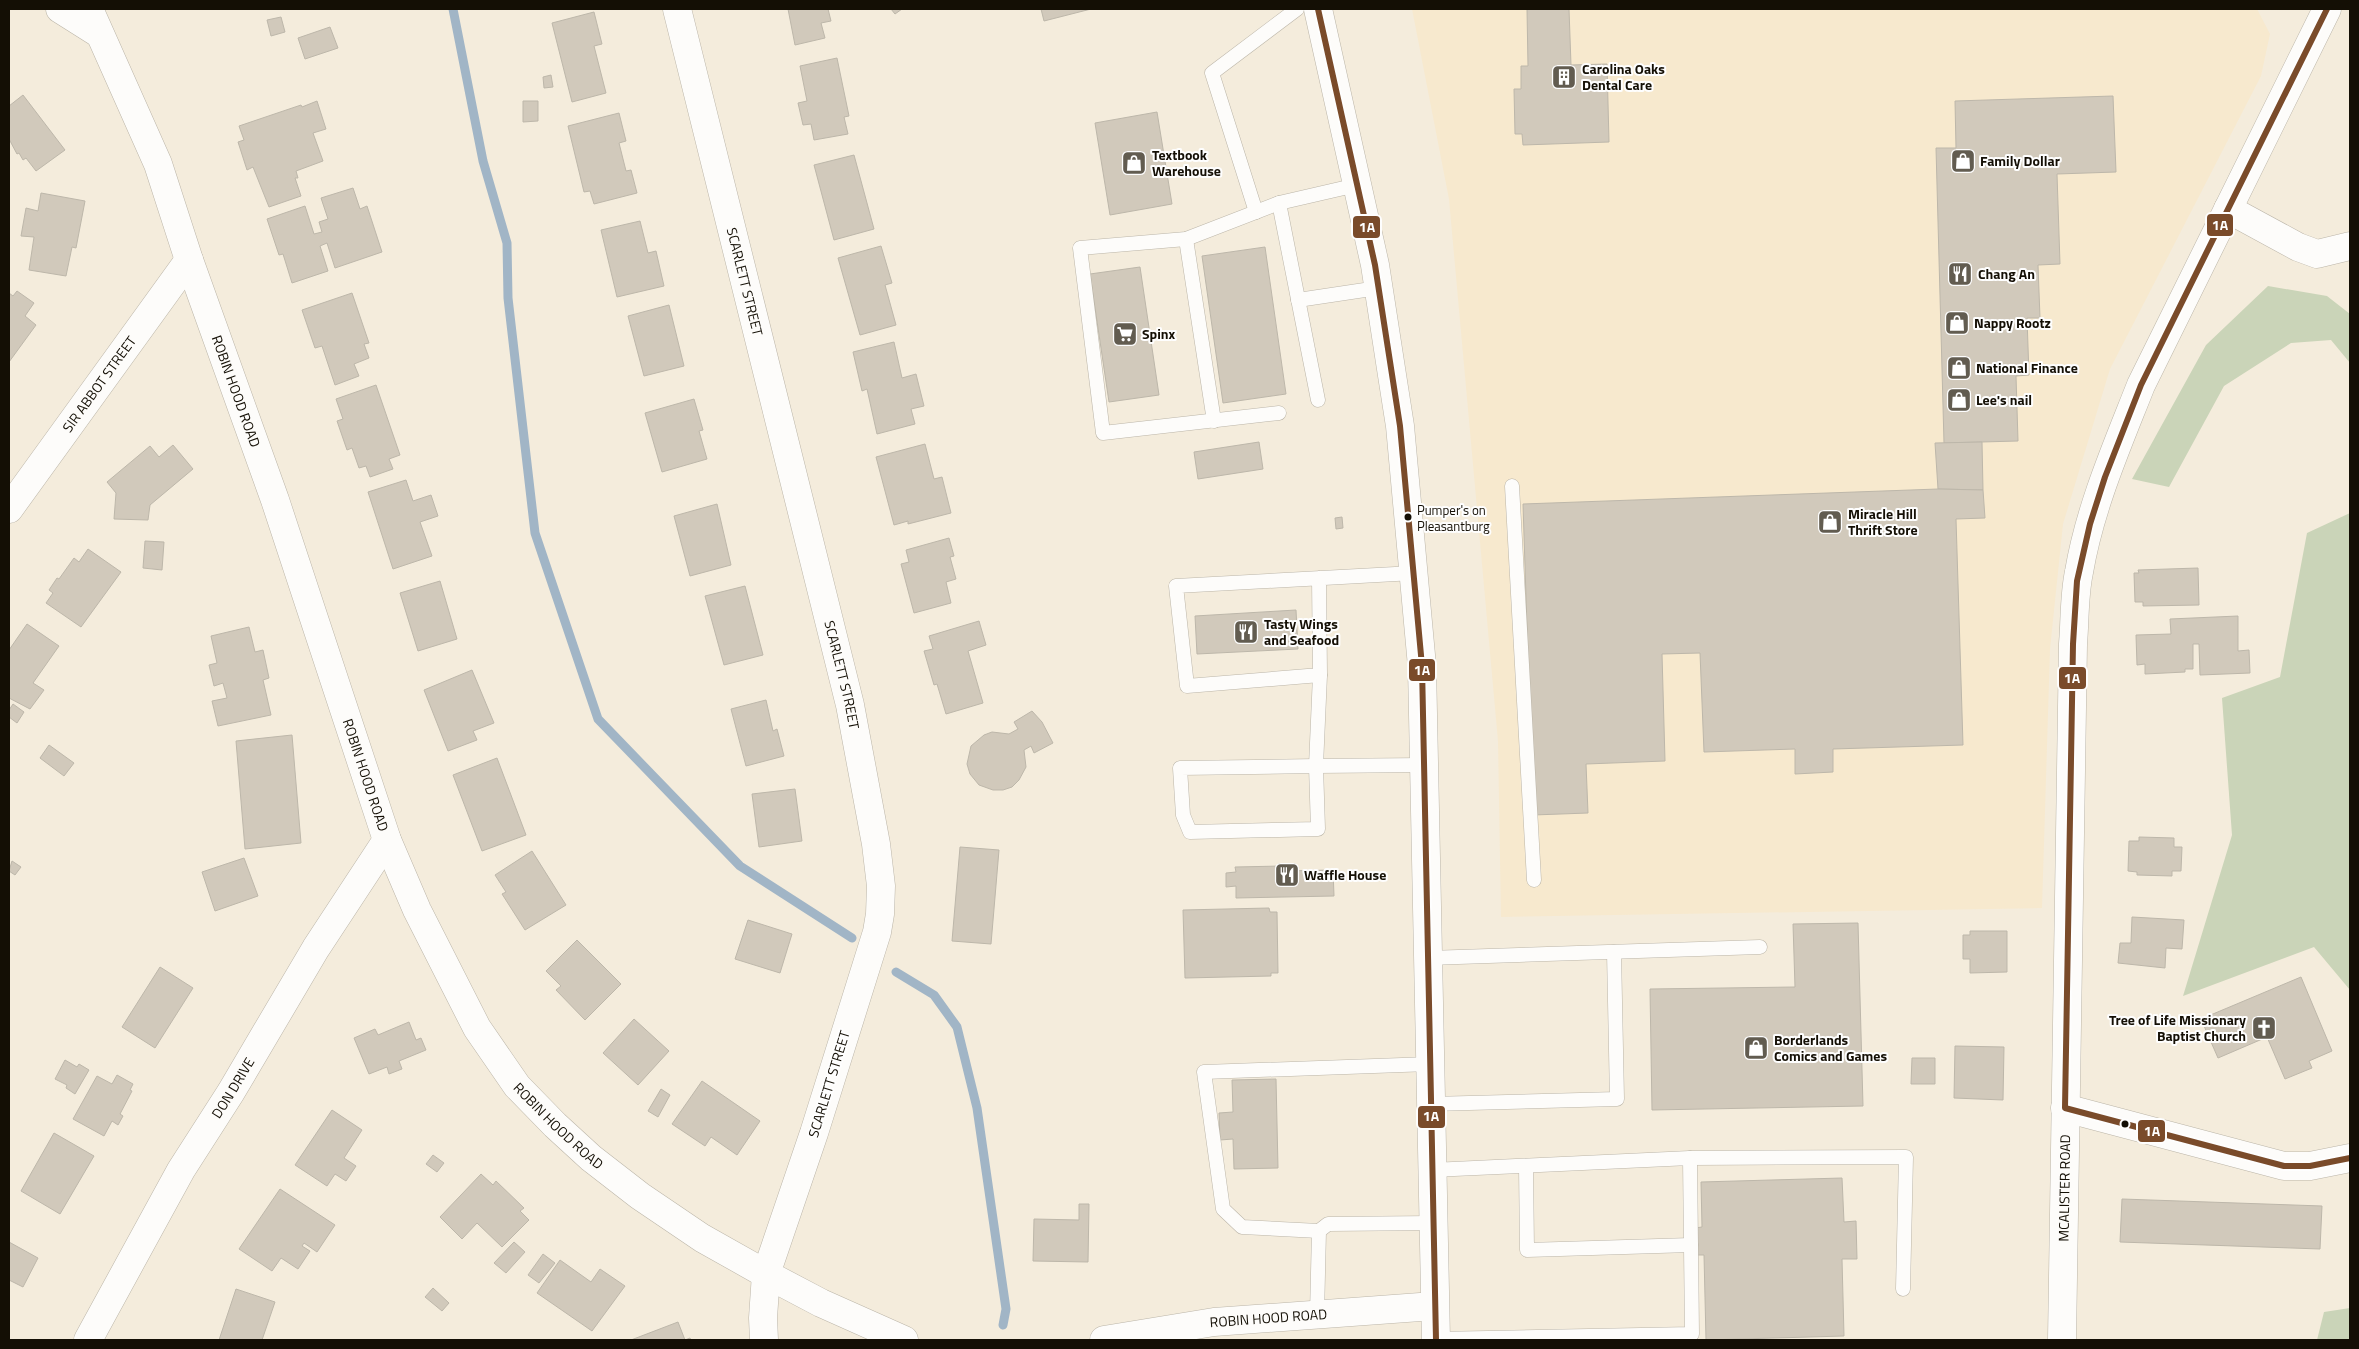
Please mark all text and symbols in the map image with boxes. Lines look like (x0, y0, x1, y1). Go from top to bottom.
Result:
place label: Carolina Oaks Dental Care (1582, 58, 1665, 95)
building icon: Carolina Oaks Dental Care (1551, 64, 1577, 90)
place label: Textbook Warehouse (1152, 144, 1221, 181)
shop icon: Family Dollar (1950, 148, 1976, 174)
shop icon: Textbook Warehouse (1121, 150, 1147, 176)
place label: Family Dollar (1980, 150, 2060, 171)
line badge: 1A (2206, 213, 2234, 237)
text: 1A (2212, 214, 2229, 235)
line badge: 1A (1352, 215, 1381, 239)
text: 1A (1359, 216, 1376, 237)
street label: SCARLETT STREET (722, 225, 769, 339)
restaurant icon: Chang An (1947, 261, 1973, 287)
place label: Chang An (1978, 263, 2035, 284)
shop icon: Nappy Rootz (1944, 310, 1970, 336)
place label: Nappy Rootz (1974, 312, 2051, 333)
supermarket icon: Spinx (1112, 321, 1138, 347)
place label: Spinx (1142, 323, 1176, 344)
street label: SIR ABBOT STREET (57, 331, 141, 436)
street label: ROBIN HOOD ROAD (207, 332, 266, 450)
shop icon: National Finance (1946, 355, 1972, 381)
place label: National Finance (1976, 357, 2078, 378)
shop icon: Lee's nail (1946, 387, 1972, 413)
place label: Lee's nail (1976, 389, 2032, 410)
place label: Pumper's on Pleasantburg (1417, 500, 1490, 536)
place label: Miracle Hill Thrift Store (1848, 503, 1918, 540)
shop icon: Miracle Hill Thrift Store (1817, 509, 1843, 535)
marker: Pumper's on Pleasantburg (1403, 512, 1413, 522)
place label: Tasty Wings and Seafood (1264, 613, 1339, 650)
street label: SCARLETT STREET (819, 618, 865, 731)
restaurant icon: Tasty Wings and Seafood (1233, 619, 1259, 645)
line badge: 1A (1408, 658, 1436, 682)
text: 1A (1414, 659, 1431, 680)
line badge: 1A (2058, 666, 2087, 690)
text: 1A (2064, 667, 2081, 688)
street label: ROBIN HOOD ROAD (338, 716, 394, 834)
restaurant icon: Waffle House (1274, 862, 1300, 888)
place label: Waffle House (1304, 864, 1386, 885)
place label: Tree of Life Missionary Baptist Church (2109, 1009, 2246, 1046)
church icon: Tree of Life Missionary Baptist Church (2251, 1015, 2277, 1041)
street label: SCARLETT STREET (802, 1027, 855, 1140)
place label: Borderlands Comics and Games (1774, 1029, 1887, 1066)
shop icon: Borderlands Comics and Games (1743, 1035, 1769, 1061)
street label: DON DRIVE (206, 1053, 259, 1122)
street label: ROBIN HOOD ROAD (509, 1077, 608, 1174)
line badge: 1A (1417, 1105, 1446, 1129)
text: 1A (1423, 1105, 1440, 1126)
unlabelled marker (2120, 1119, 2130, 1129)
line badge: 1A (2137, 1119, 2166, 1143)
text: 1A (2144, 1120, 2161, 1141)
street label: MCALISTER ROAD (2053, 1134, 2075, 1242)
street label: ROBIN HOOD ROAD (1209, 1303, 1328, 1332)

